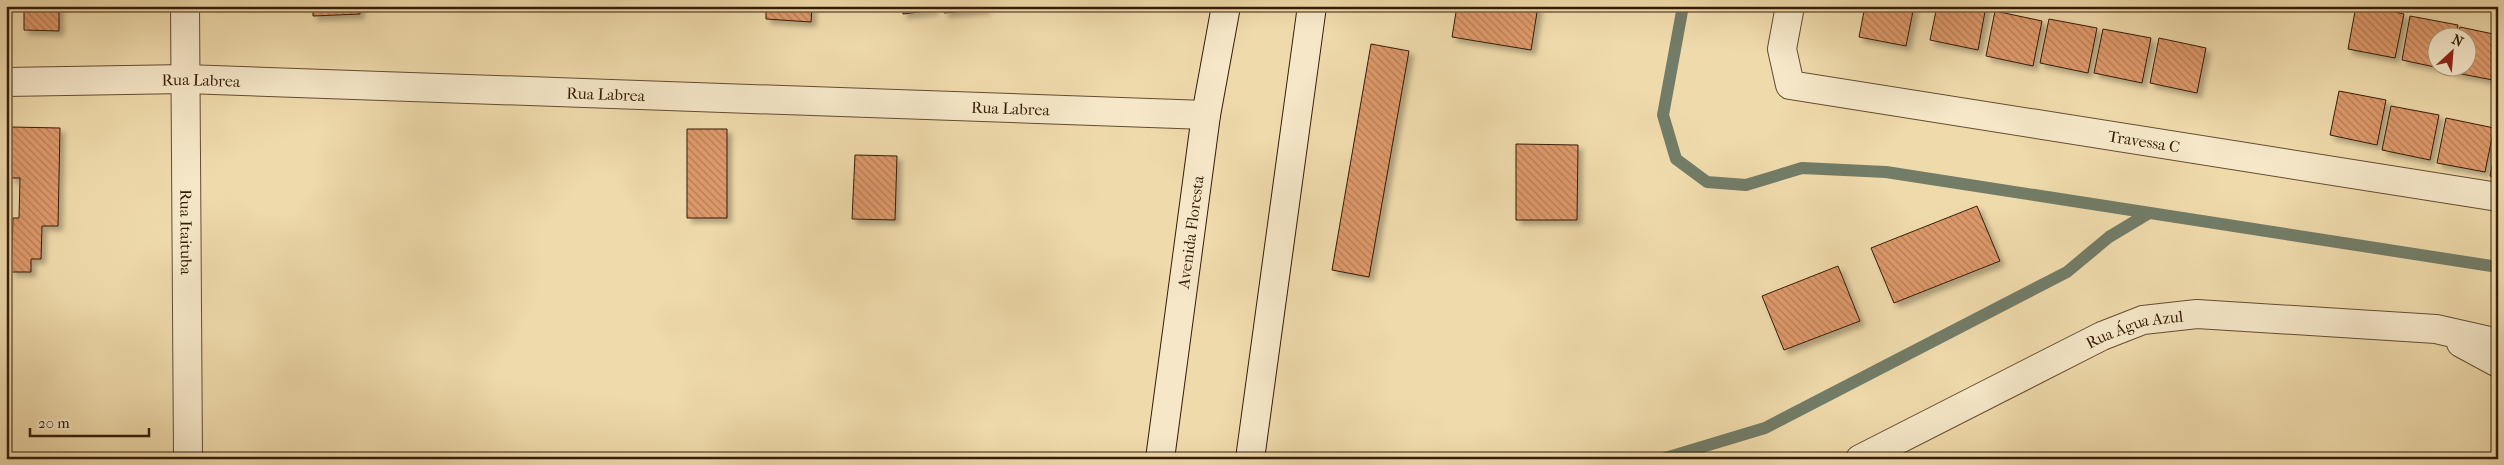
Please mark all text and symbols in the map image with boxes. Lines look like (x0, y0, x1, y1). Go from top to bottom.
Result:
north arrow (2426, 28, 2476, 78)
text: N (2449, 31, 2466, 51)
street label: Rua Labrea (161, 69, 241, 90)
street label: Rua Labrea (566, 83, 646, 105)
street label: Rua Labrea (971, 97, 1051, 119)
street label: Travessa C (2107, 126, 2181, 156)
street label: Avenida Floresta (1173, 174, 1207, 291)
street label: Rua Itaituba (177, 189, 196, 275)
street label: Rua Água Azul (2082, 306, 2185, 352)
scale bar (30, 405, 149, 437)
text: 20 m (38, 414, 70, 432)

